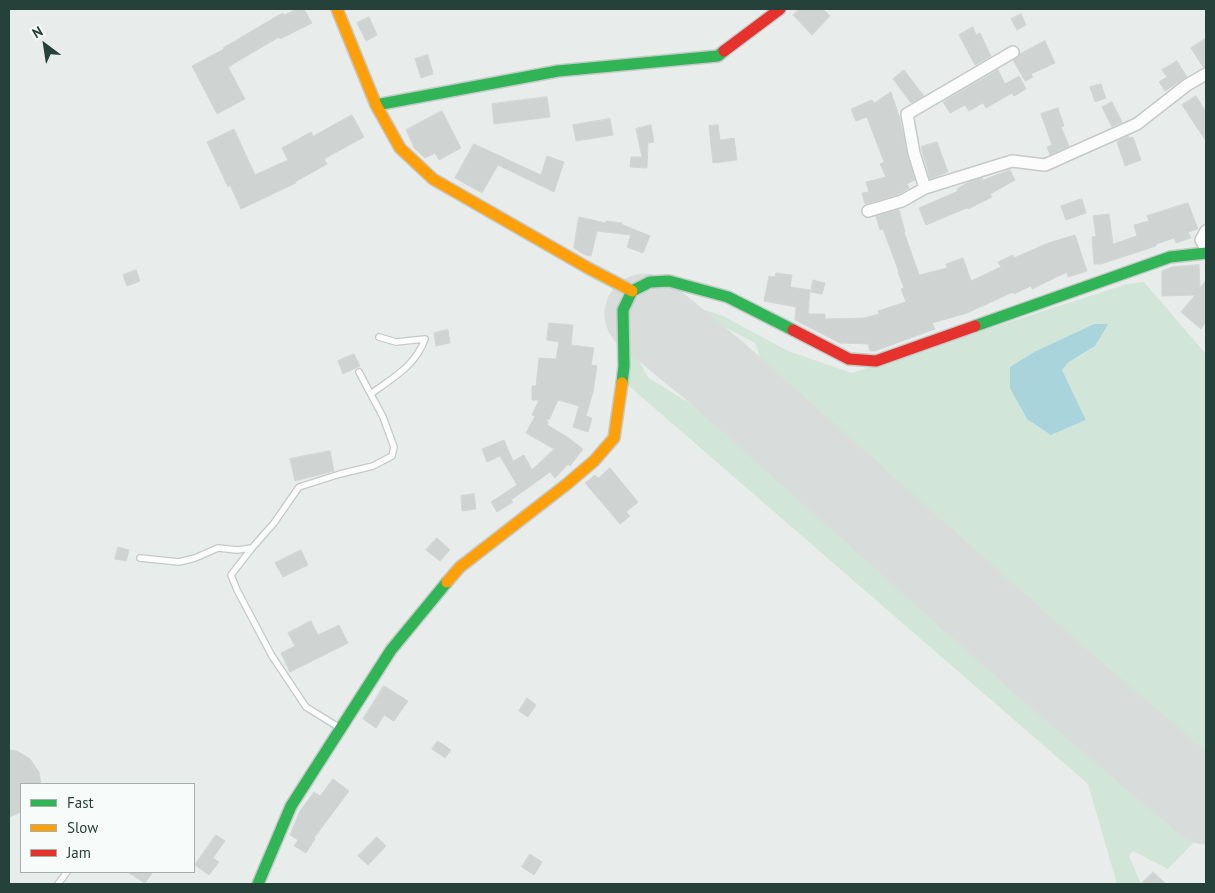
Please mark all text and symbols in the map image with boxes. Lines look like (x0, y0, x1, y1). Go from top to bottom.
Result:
north arrow (20, 20, 70, 70)
text: N (29, 22, 46, 42)
legend (20, 783, 195, 873)
text: Fast (67, 793, 94, 812)
text: Slow (67, 818, 98, 837)
text: Jam (67, 843, 91, 862)

